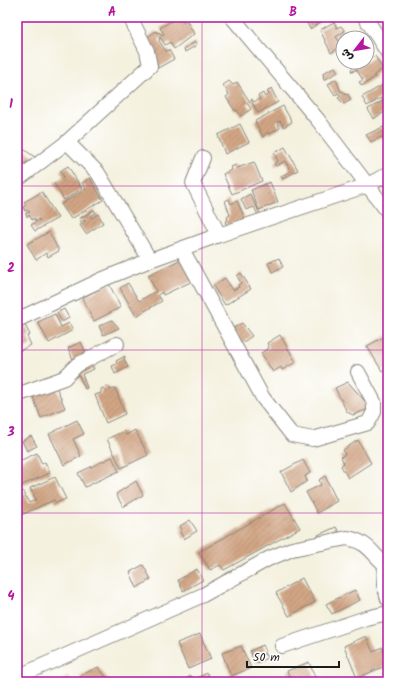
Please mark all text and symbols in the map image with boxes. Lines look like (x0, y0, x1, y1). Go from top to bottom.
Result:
text: A (108, 2, 116, 23)
text: B (289, 2, 297, 23)
north arrow (335, 30, 375, 70)
text: ش (336, 45, 358, 64)
text: 1 (9, 94, 13, 115)
text: 2 (7, 258, 15, 279)
text: 3 (6, 422, 15, 443)
text: 4 (7, 586, 15, 607)
scale bar (247, 643, 339, 669)
text: 50 m (253, 648, 280, 667)

